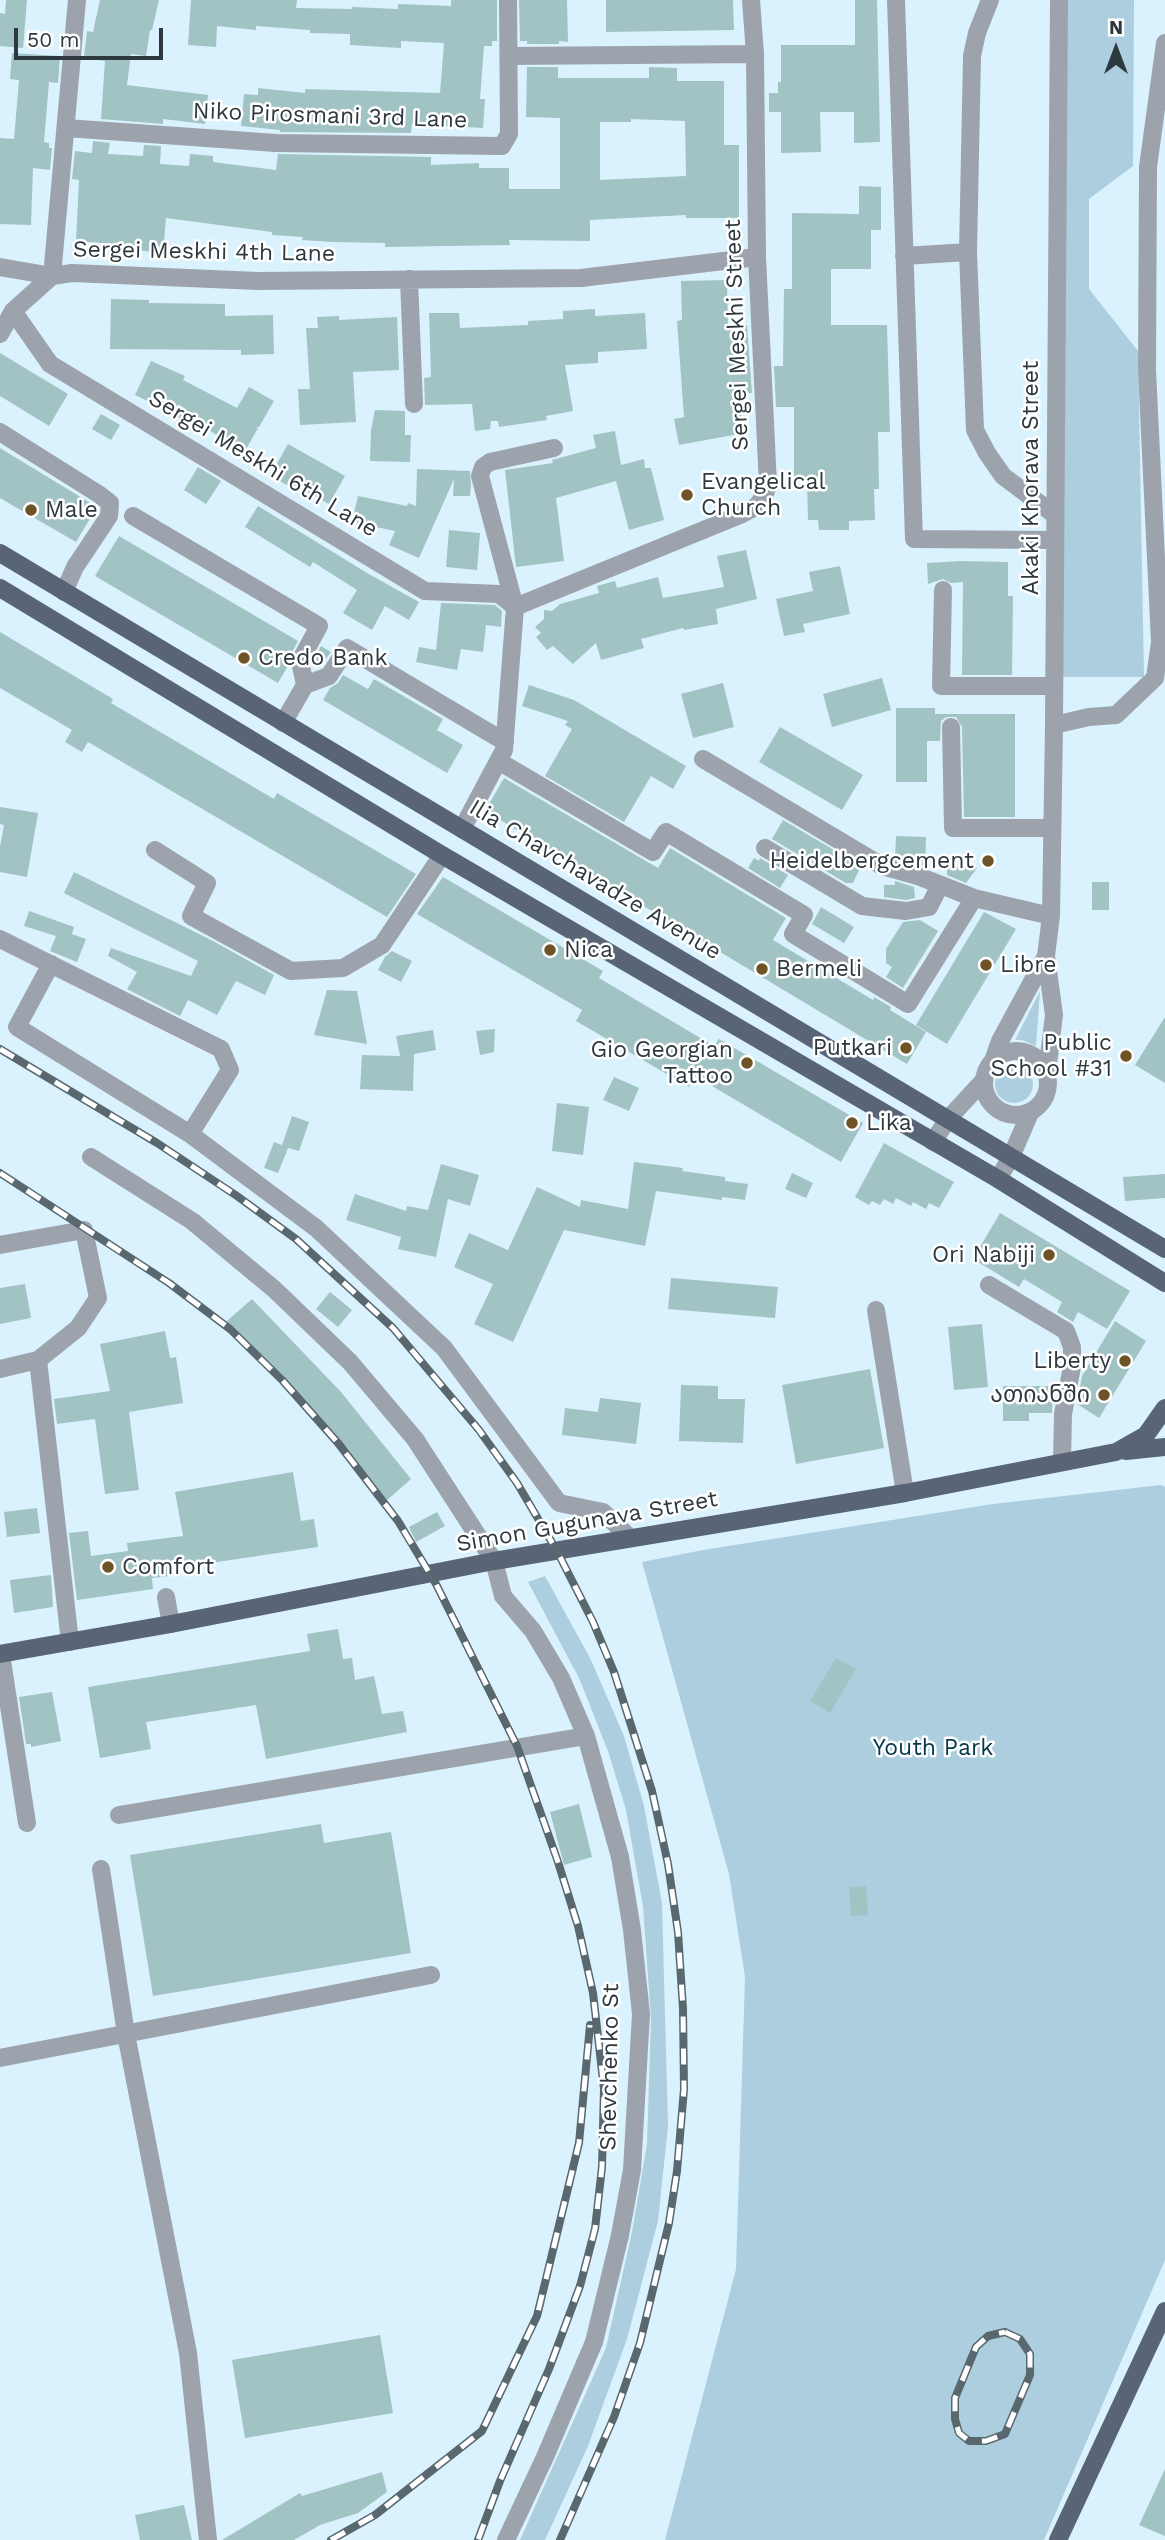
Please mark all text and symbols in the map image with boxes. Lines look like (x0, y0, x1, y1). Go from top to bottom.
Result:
scale bar (18, 14, 166, 58)
north arrow (1081, 14, 1151, 84)
text: N (1109, 16, 1123, 39)
text: 50 m (27, 27, 79, 52)
street label: Niko Pirosmani 3rd Lane (192, 97, 468, 135)
street label: Sergei Meskhi Street (719, 219, 755, 451)
street label: Sergei Meskhi 4th Lane (73, 236, 335, 268)
street label: Akaki Khorava Street (1017, 361, 1045, 595)
street label: Sergei Meskhi 6th Lane (143, 385, 383, 543)
place label: Evangelical Church (701, 468, 825, 522)
marker: Evangelical Church (679, 487, 695, 503)
place label: Male (45, 496, 98, 524)
marker: Male (23, 502, 39, 518)
place label: Credo Bank (258, 644, 387, 672)
marker: Credo Bank (236, 650, 252, 666)
street label: Ilia Chavchavadze Avenue (464, 794, 726, 966)
place label: Heidelbergcement (769, 847, 974, 875)
marker: Heidelbergcement (980, 853, 996, 869)
place label: Nica (564, 936, 613, 964)
marker: Nica (542, 942, 558, 958)
place label: Libre (1000, 951, 1057, 979)
place label: Bermeli (776, 955, 862, 983)
marker: Libre (978, 957, 994, 973)
marker: Bermeli (754, 961, 770, 977)
place label: Public School #31 (991, 1029, 1112, 1083)
place label: Putkari (813, 1034, 892, 1062)
place label: Gio Georgian Tattoo (590, 1036, 733, 1090)
marker: Putkari (898, 1040, 914, 1056)
marker: Public School #31 (1118, 1048, 1134, 1064)
marker: Gio Georgian Tattoo (739, 1055, 755, 1071)
place label: Lika (866, 1109, 912, 1137)
marker: Lika (844, 1115, 860, 1131)
place label: Ori Nabiji (932, 1241, 1035, 1269)
marker: Ori Nabiji (1041, 1247, 1057, 1263)
place label: Liberty (1033, 1347, 1111, 1375)
marker: Liberty (1117, 1353, 1133, 1369)
place label: ათიანში (990, 1381, 1090, 1409)
marker: ათიანში (1096, 1387, 1112, 1403)
street label: Simon Gugunava Street (454, 1485, 720, 1559)
place label: Comfort (122, 1553, 214, 1581)
marker: Comfort (100, 1559, 116, 1575)
park label: Youth Park (873, 1734, 993, 1762)
street label: Shevchenko St (595, 1983, 625, 2151)

